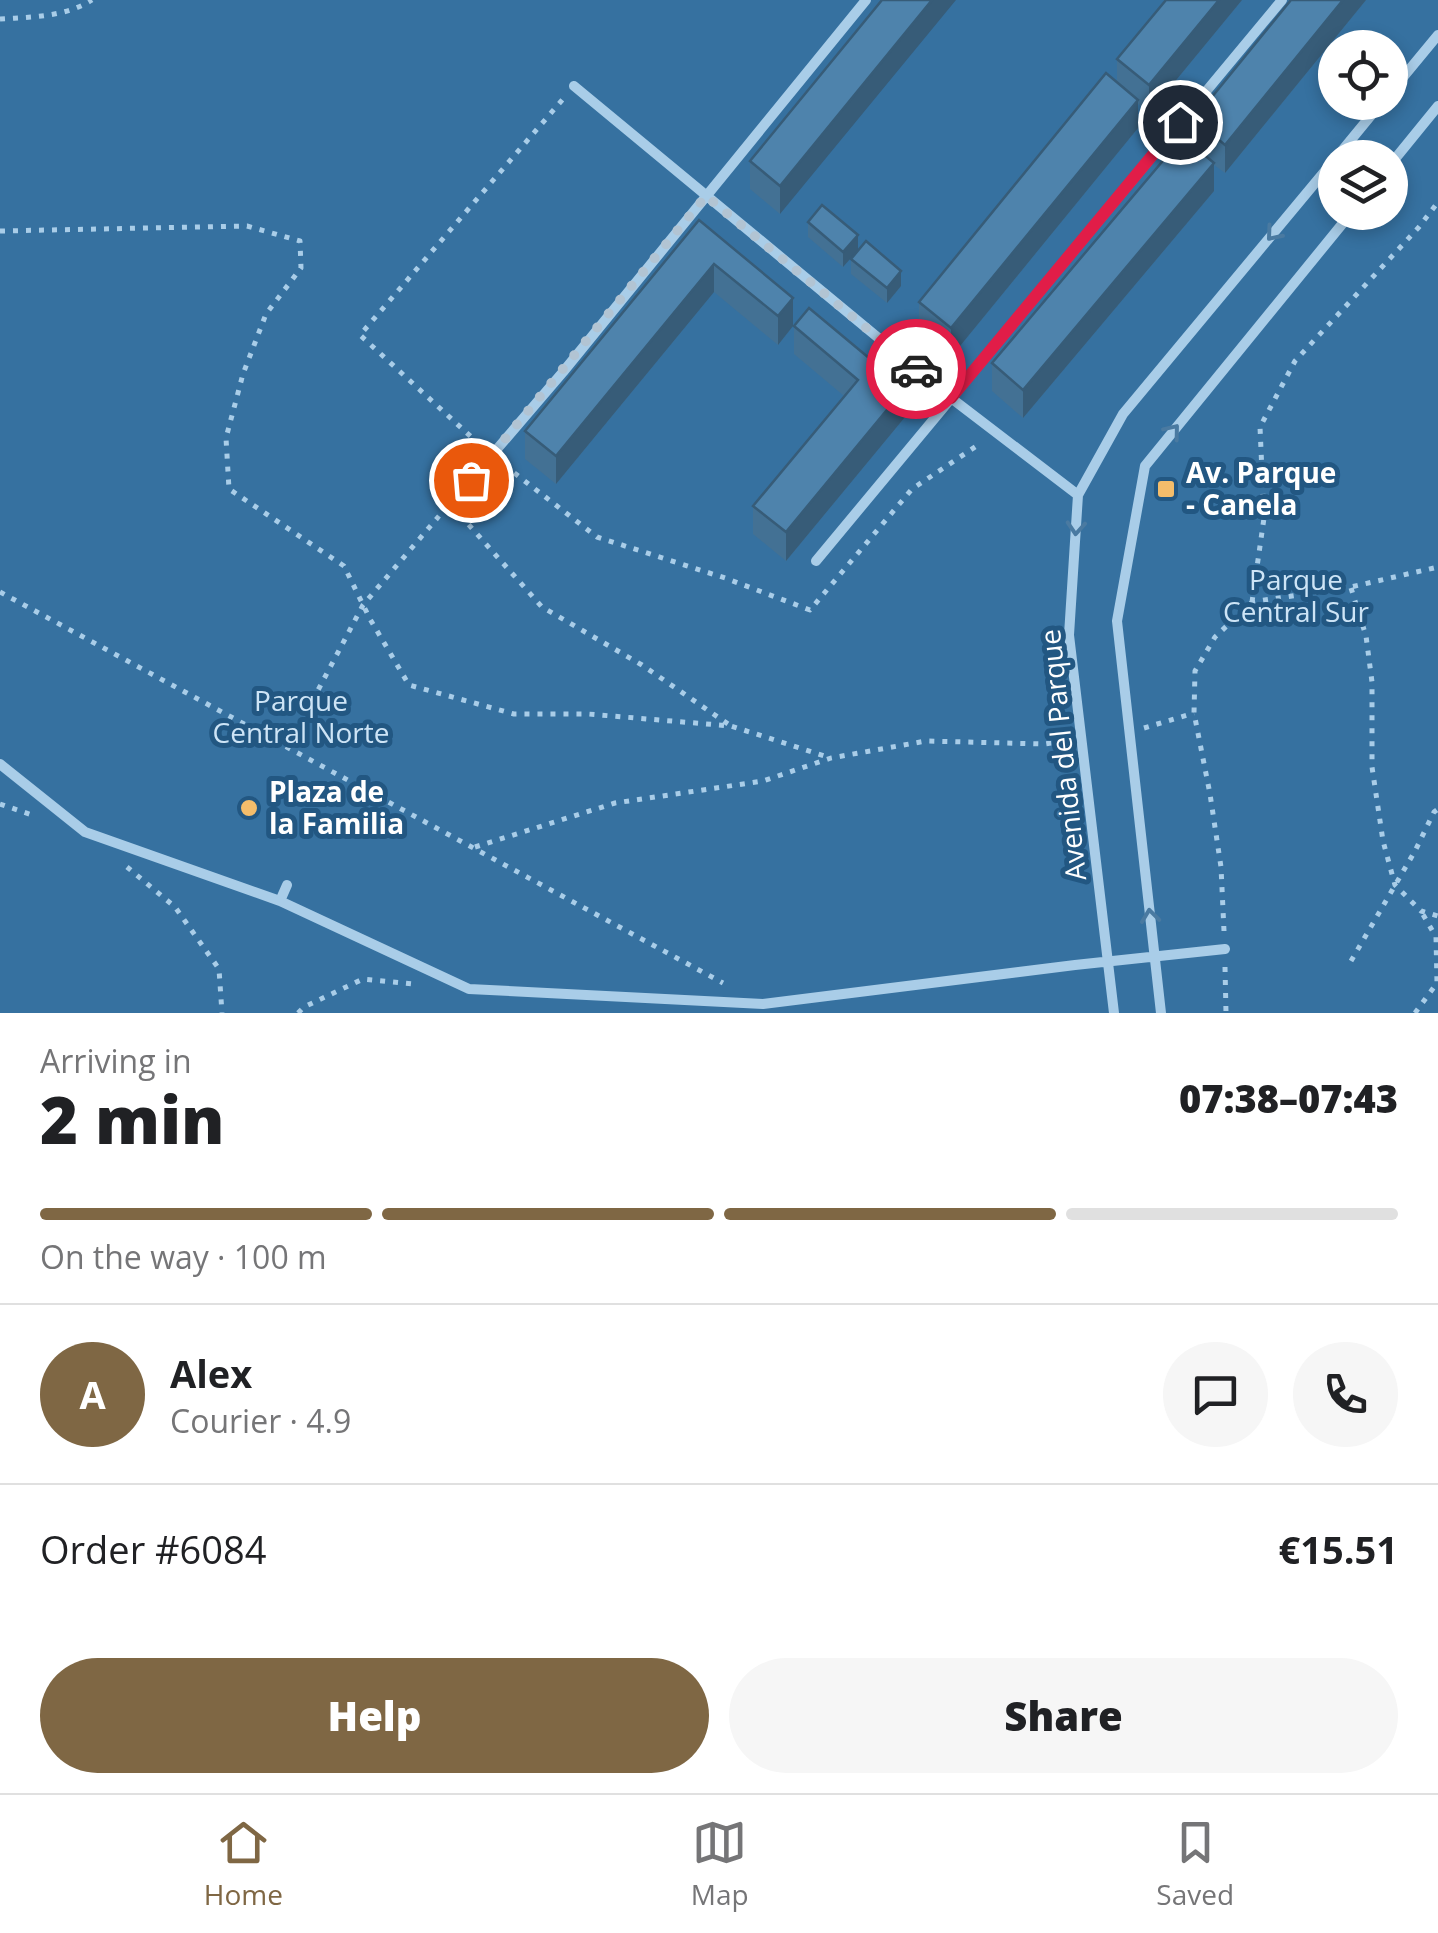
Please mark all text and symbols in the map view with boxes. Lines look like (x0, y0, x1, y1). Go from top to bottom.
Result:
map controls (1318, 30, 1408, 230)
button: locate (1318, 30, 1408, 120)
pin (1138, 80, 1223, 165)
icon: home (1153, 95, 1208, 150)
button: layers (1318, 140, 1408, 230)
one-way arrow (1266, 222, 1284, 241)
courier (866, 319, 966, 419)
icon: car (889, 342, 944, 397)
one-way arrow (1161, 425, 1179, 443)
pin (429, 438, 514, 523)
icon: bag (444, 453, 499, 508)
place label: Av. Parque - Canela (1186, 453, 1336, 523)
marker: Av. Parque - Canela (1155, 478, 1177, 500)
one-way arrow (1066, 521, 1087, 537)
park label: Parque Central Sur (1223, 560, 1369, 630)
street label: Avenida del Parque (1030, 627, 1094, 883)
park label: Parque Central Norte (213, 681, 389, 751)
place label: Plaza de la Familia (269, 772, 404, 842)
marker: Plaza de la Familia (238, 797, 260, 819)
one-way arrow (1140, 908, 1161, 924)
text: Arriving in (40, 1039, 192, 1082)
text: 07:38–07:43 (1179, 1072, 1398, 1124)
text: 2 min (40, 1075, 225, 1163)
text: On the way · 100 m (40, 1235, 327, 1278)
button: chat (1163, 1342, 1268, 1447)
button: phone (1293, 1342, 1398, 1447)
text: Alex (170, 1347, 252, 1399)
text: A (79, 1368, 106, 1420)
text: Courier · 4.9 (170, 1399, 351, 1442)
text: Order #6084 (40, 1523, 267, 1575)
text: €15.51 (1279, 1523, 1398, 1575)
button: Help (40, 1658, 709, 1773)
button: Share (729, 1658, 1398, 1773)
tab: Home (204, 1815, 283, 1913)
tab: Map (691, 1815, 749, 1913)
tab: Saved (1156, 1815, 1234, 1913)

